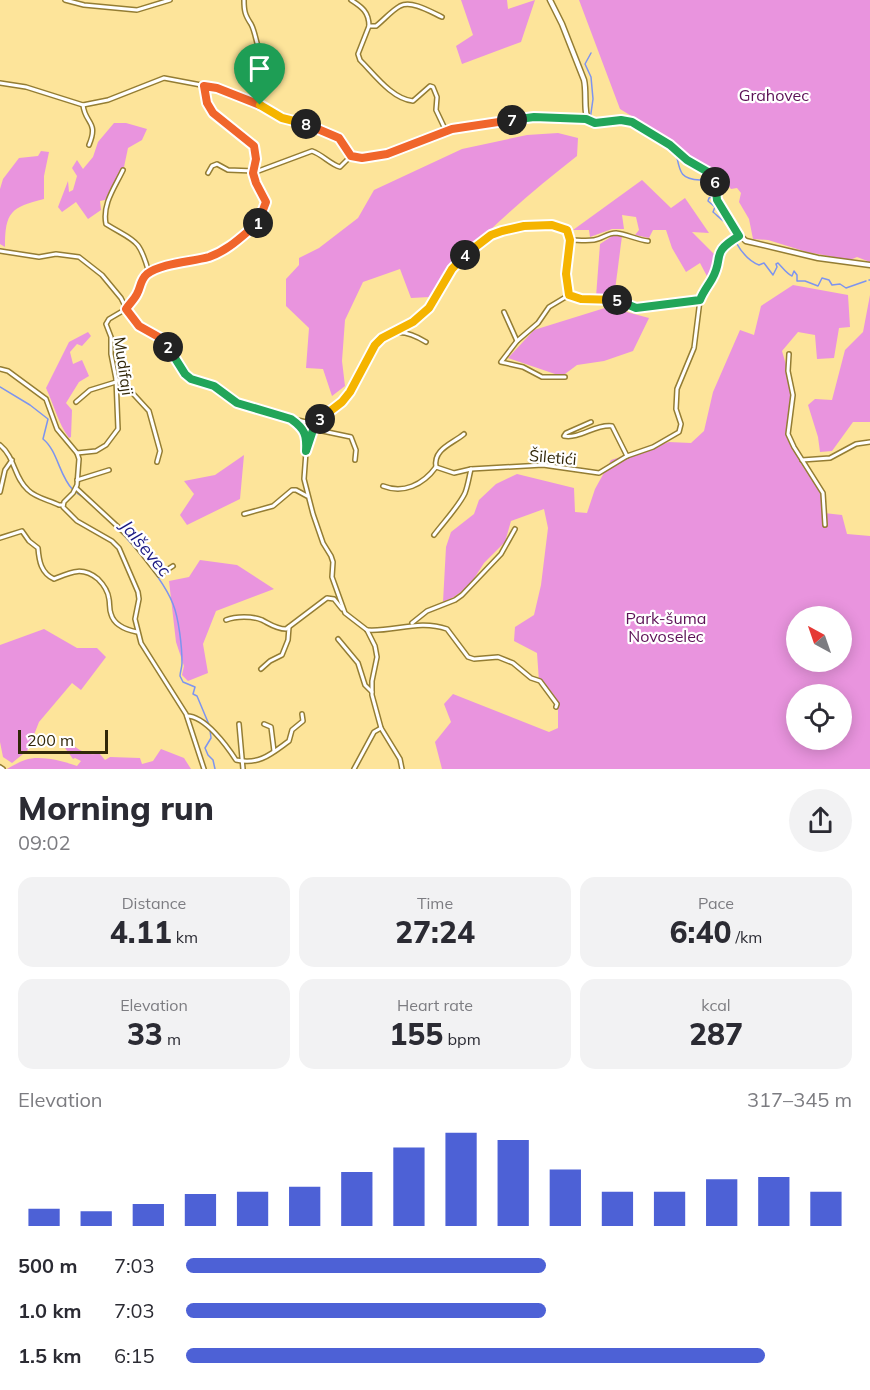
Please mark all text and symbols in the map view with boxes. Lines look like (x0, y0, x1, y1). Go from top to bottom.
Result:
pin (234, 43, 285, 105)
icon: arrive (243, 52, 276, 85)
park label: Grahovec (739, 85, 809, 105)
pin: 7 (497, 105, 527, 135)
pin: 8 (291, 109, 321, 139)
text: 7 (507, 110, 517, 130)
text: 8 (301, 114, 311, 134)
pin: 6 (700, 167, 730, 197)
text: 6 (710, 172, 720, 192)
pin: 1 (243, 208, 273, 238)
text: 1 (253, 213, 263, 233)
pin: 4 (450, 240, 480, 270)
text: 4 (460, 245, 470, 265)
pin: 5 (602, 285, 632, 315)
text: 5 (612, 290, 622, 310)
pin: 2 (153, 332, 183, 362)
street label: Mudifaji (110, 335, 138, 397)
text: 2 (163, 337, 173, 357)
pin: 3 (305, 404, 335, 434)
text: 3 (315, 409, 325, 429)
street label: Šiletići (529, 445, 577, 469)
water label: Jalševec (114, 513, 177, 581)
north arrow (786, 606, 852, 672)
map controls (786, 606, 852, 750)
park label: Park-šuma Novoselec (626, 608, 706, 646)
button: locate (786, 684, 852, 750)
scale bar (18, 727, 108, 754)
text: 200 m (27, 730, 74, 750)
text: Morning run (18, 787, 214, 828)
button: share (789, 789, 852, 852)
text: 09:02 (18, 830, 71, 855)
text: Distance (122, 893, 186, 913)
text: Time (417, 893, 453, 913)
text: Pace (698, 893, 734, 913)
text: 4.11 (110, 913, 172, 951)
text: 27:24 (395, 913, 475, 951)
text: 6:40 (670, 913, 731, 951)
text: km (172, 927, 198, 947)
text: /km (731, 927, 762, 947)
text: Elevation (120, 995, 188, 1015)
text: Heart rate (397, 995, 473, 1015)
text: kcal (701, 995, 731, 1015)
text: 33 (127, 1015, 163, 1053)
text: 155 (389, 1015, 443, 1053)
text: 287 (689, 1015, 743, 1053)
text: m (163, 1029, 181, 1049)
text: bpm (443, 1029, 481, 1049)
text: Elevation (18, 1087, 103, 1112)
text: 317–345 m (747, 1087, 852, 1112)
text: 500 m (18, 1253, 77, 1278)
text: 7:03 (114, 1253, 155, 1278)
text: 1.0 km (18, 1298, 81, 1323)
text: 7:03 (114, 1298, 155, 1323)
text: 1.5 km (18, 1343, 81, 1368)
text: 6:15 (114, 1343, 155, 1368)

